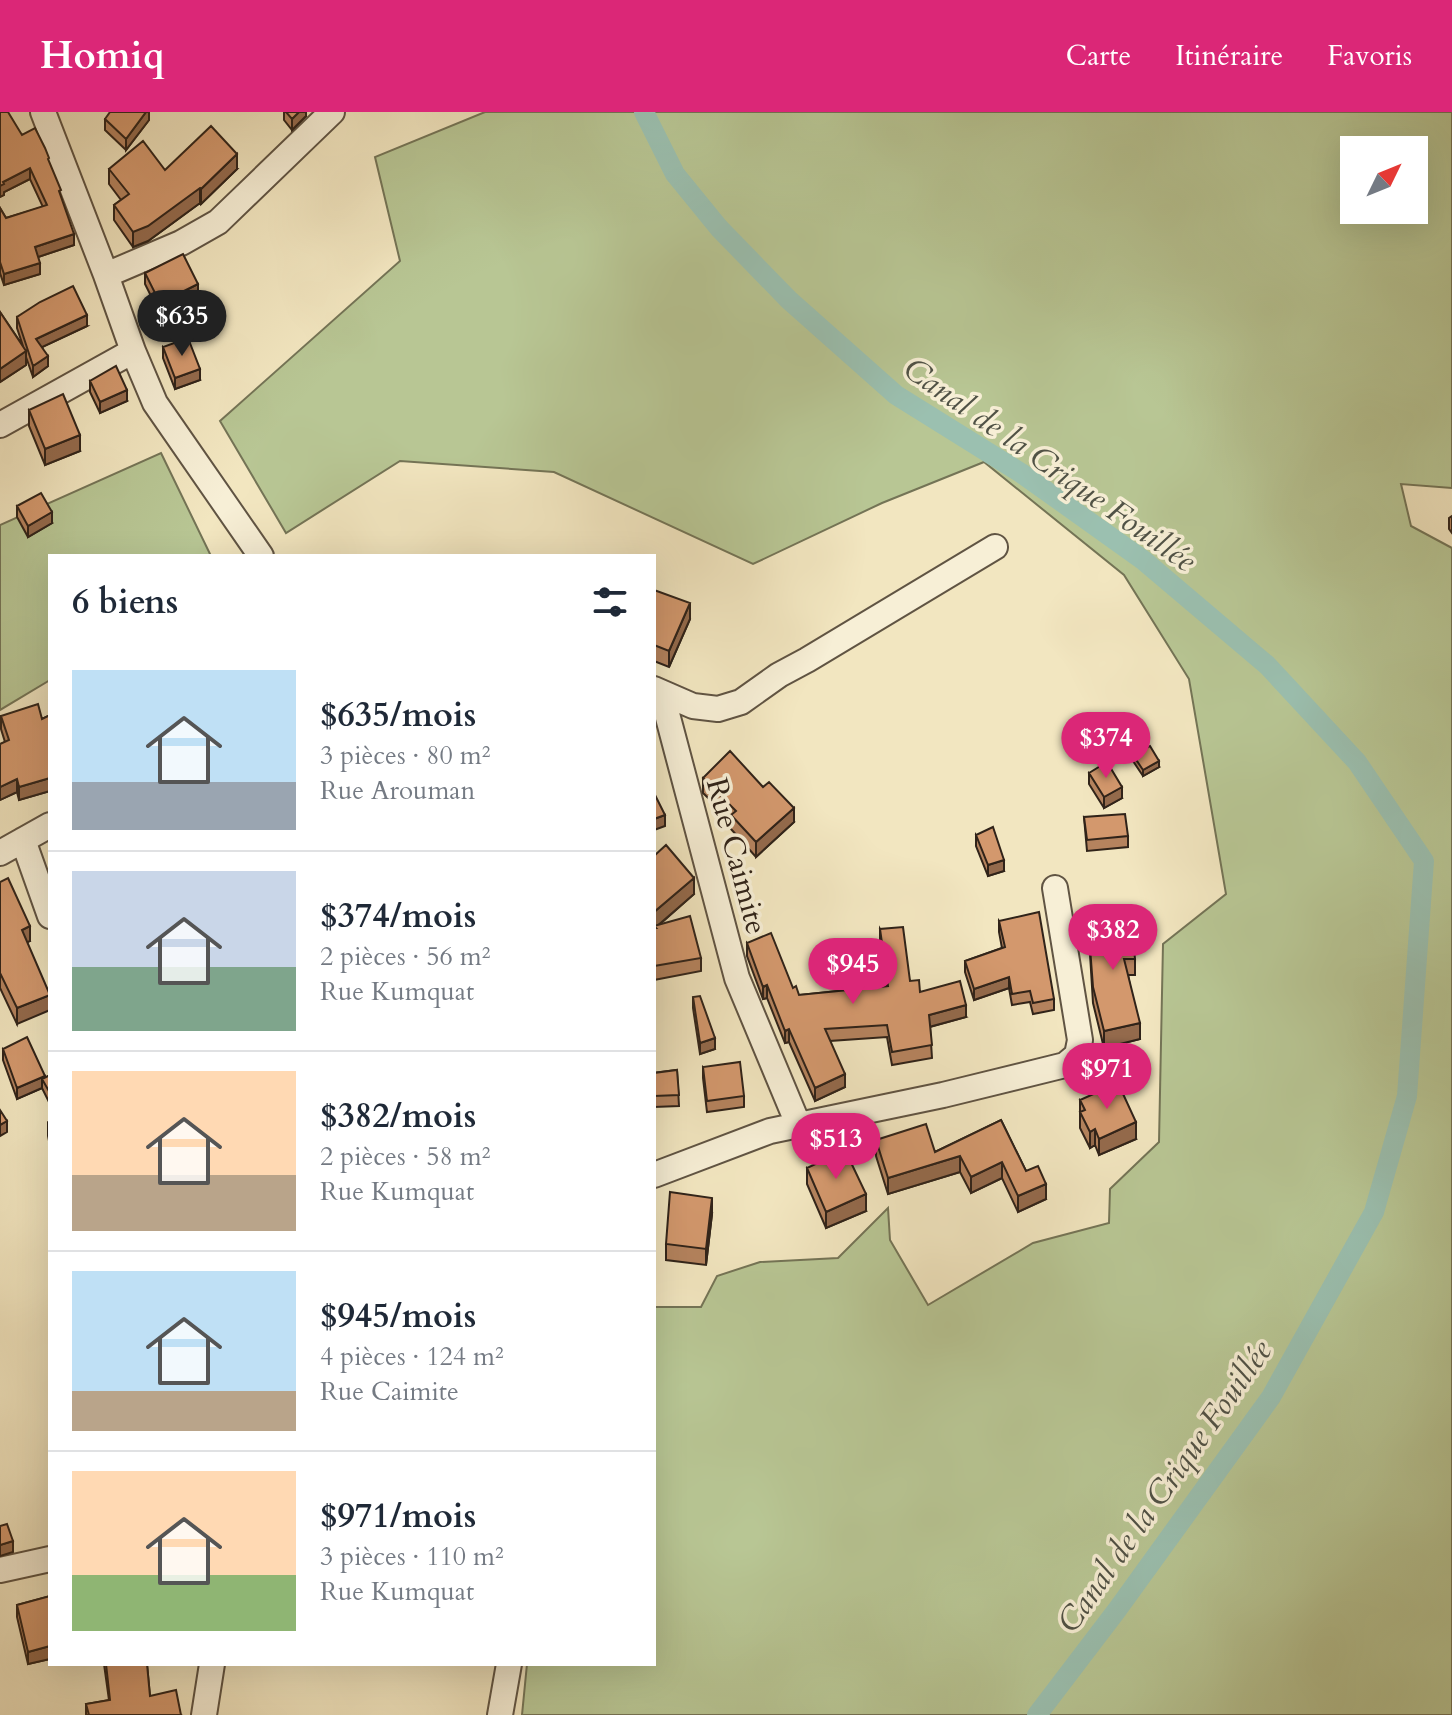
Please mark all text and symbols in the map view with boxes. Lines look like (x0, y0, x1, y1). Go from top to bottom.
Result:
text: Homiq (40, 30, 164, 82)
text: Carte (1066, 37, 1131, 75)
text: Itinéraire (1175, 37, 1283, 75)
text: Favoris (1327, 37, 1412, 75)
north arrow (1340, 136, 1428, 224)
map controls (1340, 136, 1428, 224)
pin: $635 (135, 290, 229, 358)
text: $635 (155, 298, 209, 333)
water label: Canal de la Crique Fouillée (894, 347, 1205, 583)
text: 6 biens (72, 579, 178, 625)
icon: filters (588, 580, 632, 624)
text: $635/mois (320, 692, 476, 738)
icon: home (136, 702, 232, 798)
pin: $374 (1059, 712, 1153, 780)
text: $374 (1079, 720, 1133, 755)
text: 3 pièces · 80 m² (320, 738, 491, 773)
text: Rue Arouman (320, 773, 475, 808)
street label: Rue Caimite (696, 773, 777, 939)
text: $374/mois (320, 893, 476, 939)
icon: home (136, 903, 232, 999)
pin: $382 (1066, 904, 1160, 972)
text: $382 (1086, 912, 1140, 947)
pin: $945 (806, 938, 900, 1006)
text: 2 pièces · 56 m² (320, 939, 491, 974)
text: $945 (826, 946, 880, 981)
text: Rue Kumquat (320, 974, 474, 1009)
pin: $971 (1060, 1043, 1154, 1111)
text: $971 (1080, 1051, 1134, 1086)
text: $382/mois (320, 1093, 476, 1139)
icon: home (136, 1103, 232, 1199)
pin: $513 (789, 1113, 883, 1181)
text: $513 (809, 1121, 863, 1156)
text: 2 pièces · 58 m² (320, 1139, 491, 1174)
text: Rue Kumquat (320, 1174, 474, 1209)
text: $945/mois (320, 1293, 476, 1339)
icon: home (136, 1303, 232, 1399)
water label: Canal de la Crique Fouillée (1047, 1331, 1283, 1642)
text: 4 pièces · 124 m² (320, 1339, 504, 1374)
text: Rue Caimite (320, 1374, 459, 1409)
text: $971/mois (320, 1493, 476, 1539)
icon: home (136, 1503, 232, 1599)
text: 3 pièces · 110 m² (320, 1539, 504, 1574)
text: Rue Kumquat (320, 1574, 474, 1609)

